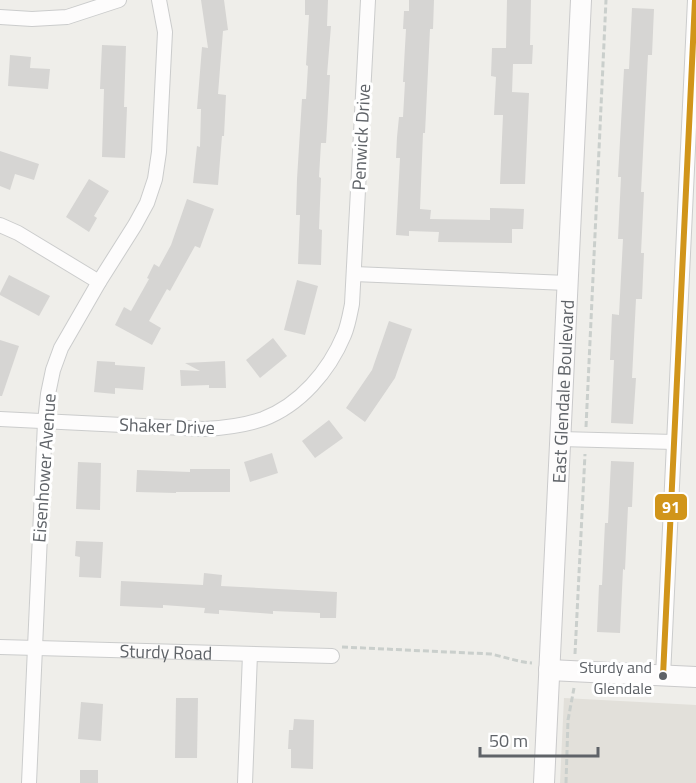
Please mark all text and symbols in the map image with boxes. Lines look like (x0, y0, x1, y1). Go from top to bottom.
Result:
street label: Penwick Drive (345, 83, 377, 191)
street label: East Glendale Boulevard (545, 299, 580, 484)
street label: Eisenhower Avenue (25, 393, 63, 543)
street label: Shaker Drive (119, 411, 215, 441)
line badge: 91 (654, 493, 688, 521)
text: 91 (662, 495, 680, 519)
street label: Sturdy Road (119, 637, 213, 666)
place label: Sturdy and Glendale (579, 655, 652, 700)
marker: Sturdy and Glendale (657, 670, 669, 682)
scale bar (480, 720, 598, 758)
text: 50 m (489, 727, 528, 754)

